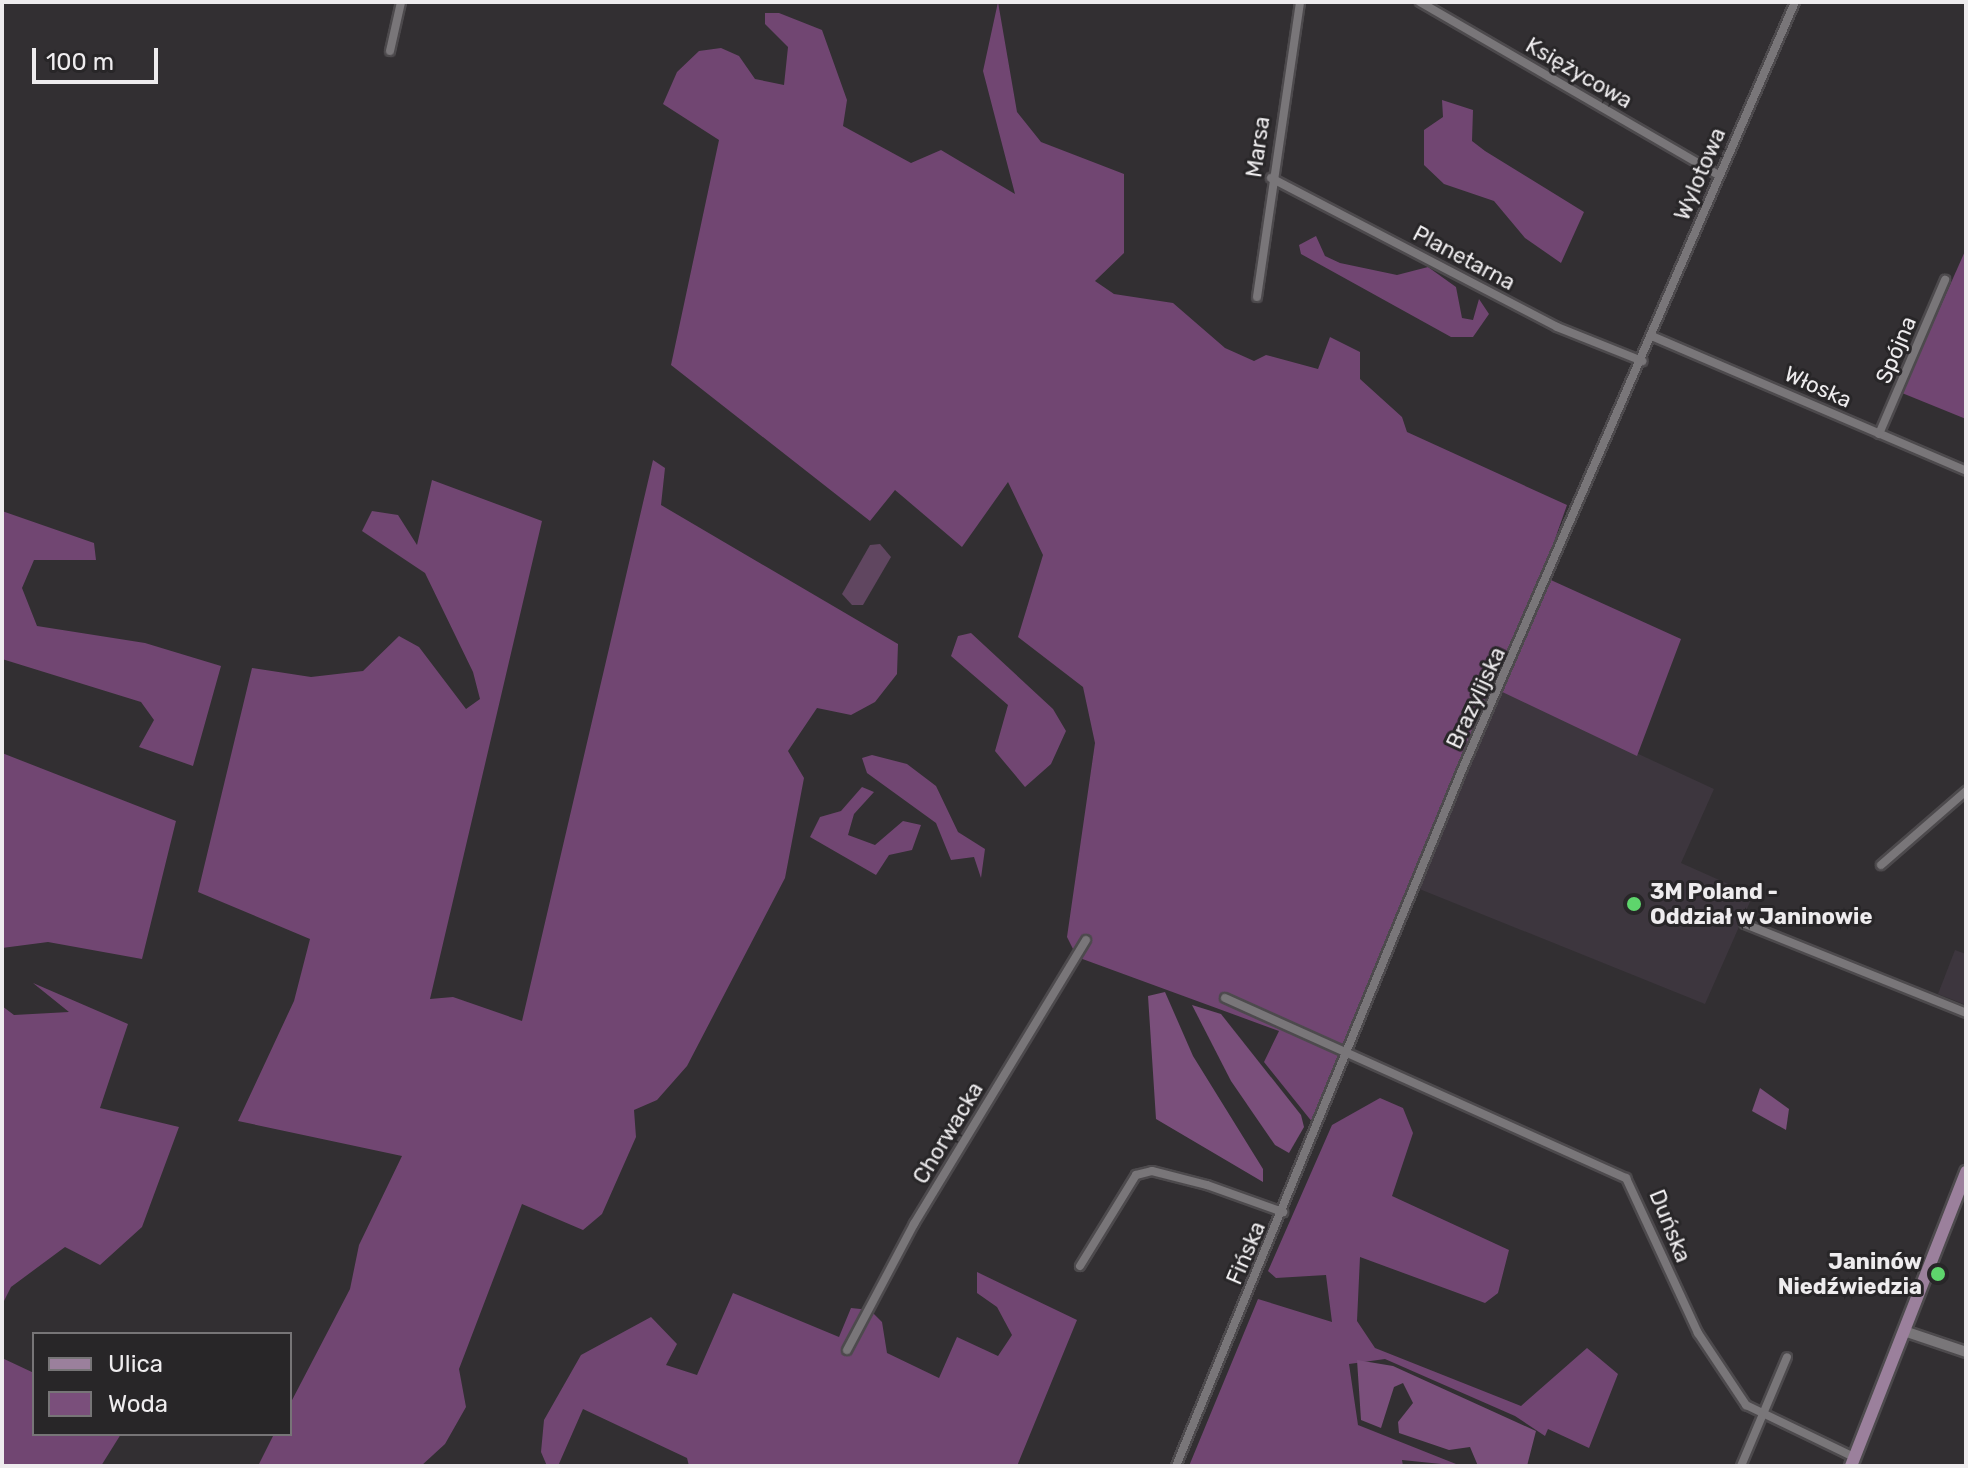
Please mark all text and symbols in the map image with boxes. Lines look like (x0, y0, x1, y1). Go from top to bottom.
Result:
scale bar (36, 32, 162, 82)
street label: Księżycowa (1521, 32, 1637, 114)
text: 100 m (46, 48, 114, 76)
street label: Marsa (1241, 115, 1275, 179)
street label: Wylotowa (1669, 124, 1731, 224)
street label: Planetarna (1408, 220, 1520, 296)
street label: Spójna (1870, 312, 1922, 388)
street label: Włoska (1780, 361, 1856, 413)
street label: Brazylijska (1441, 643, 1511, 753)
place label: 3M Poland - Oddział w Janinowie (1650, 878, 1873, 930)
marker: 3M Poland - Oddział w Janinowie (1625, 895, 1643, 913)
street label: Chorwacka (907, 1077, 989, 1189)
street label: Duńska (1643, 1186, 1697, 1266)
street label: Fińska (1221, 1217, 1271, 1289)
place label: Janinów Niedźwiedzia (1778, 1248, 1922, 1300)
marker: Janinów Niedźwiedzia (1929, 1265, 1947, 1283)
legend (32, 1332, 292, 1436)
text: Ulica (108, 1350, 163, 1378)
text: Woda (108, 1390, 168, 1418)

